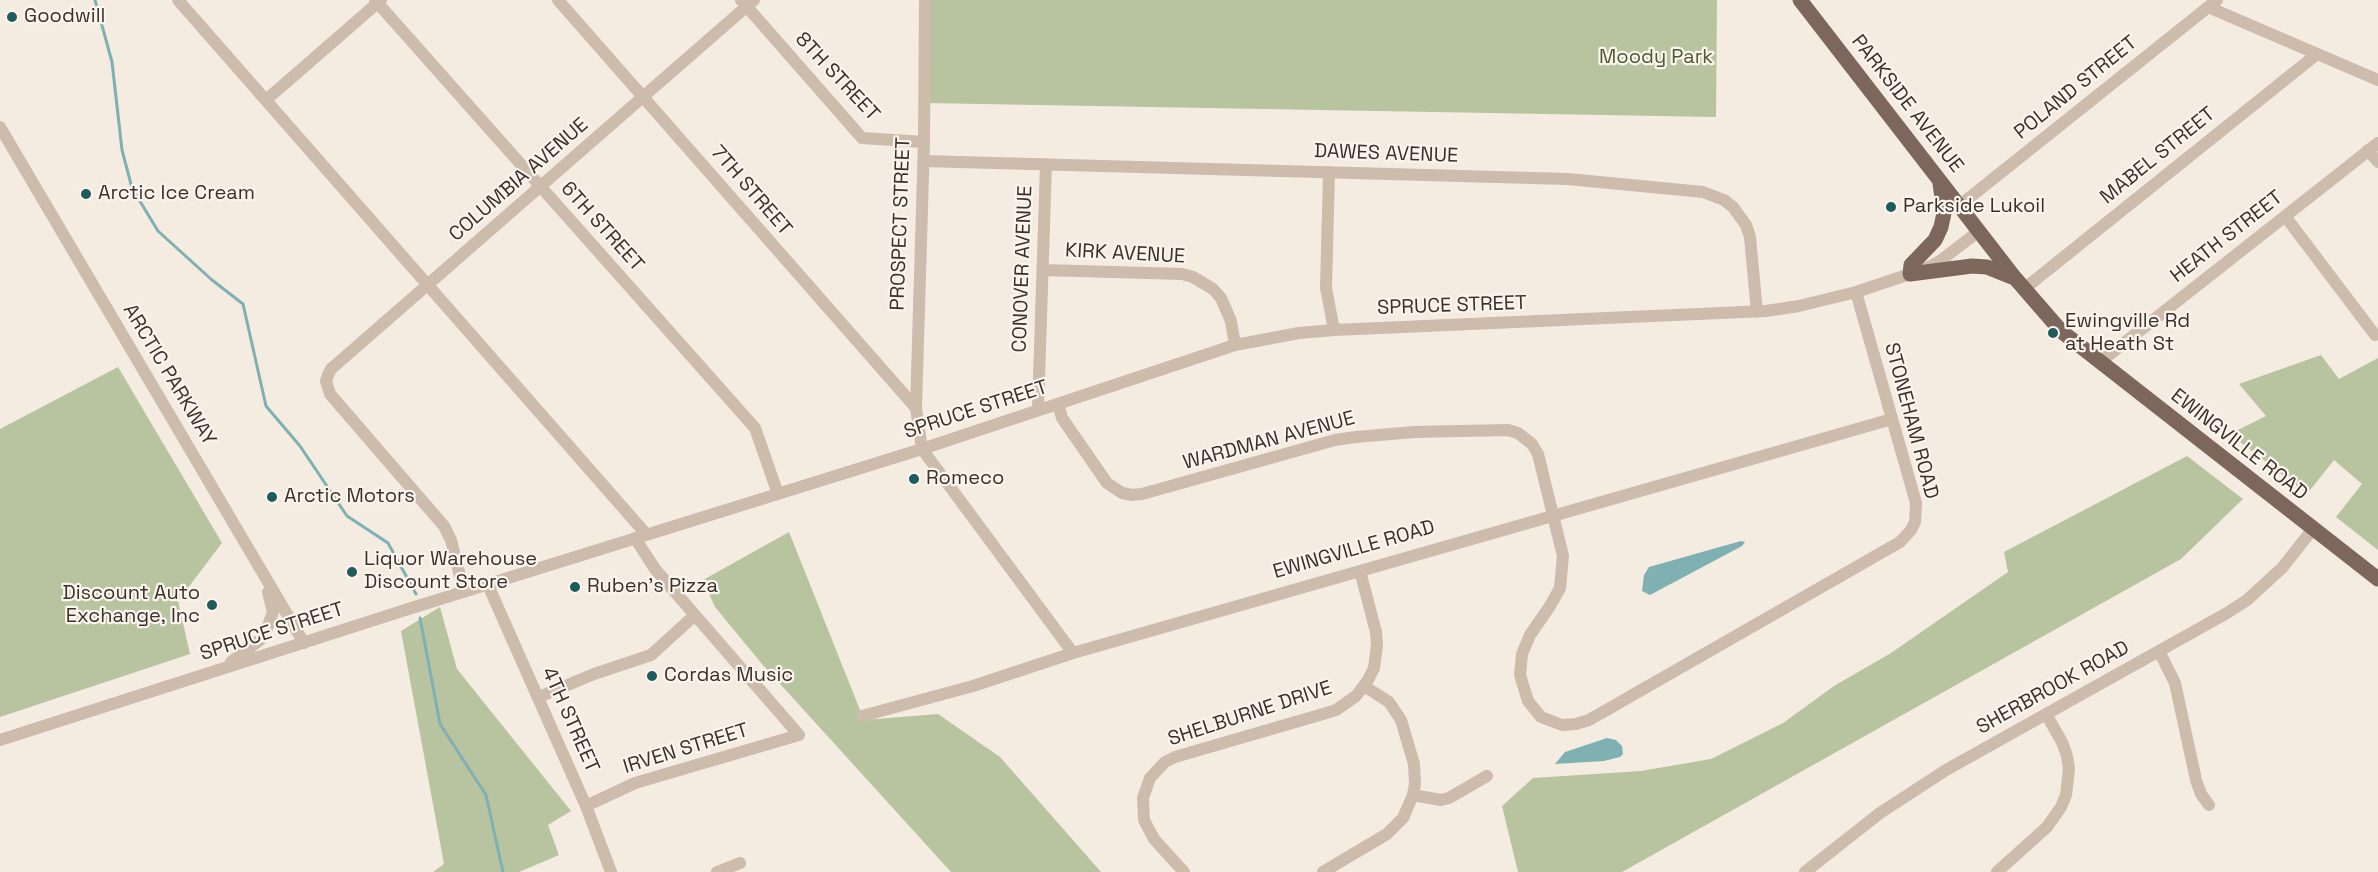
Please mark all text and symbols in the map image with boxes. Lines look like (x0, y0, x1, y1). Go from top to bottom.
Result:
place label: Goodwill (24, 5, 106, 29)
marker: Goodwill (5, 10, 19, 24)
street label: 8TH STREET (790, 28, 884, 126)
street label: PARKSIDE AVENUE (1846, 30, 1968, 178)
street label: POLAND STREET (2010, 31, 2142, 145)
park label: Moody Park (1599, 46, 1713, 70)
street label: MABEL STREET (2096, 102, 2220, 210)
street label: COLUMBIA AVENUE (445, 113, 593, 247)
street label: PROSPECT STREET (886, 137, 916, 311)
street label: DAWES AVENUE (1313, 139, 1459, 169)
street label: 7TH STREET (705, 141, 797, 241)
street label: 6TH STREET (555, 177, 649, 277)
place label: Arctic Ice Cream (98, 182, 255, 206)
street label: CONOVER AVENUE (1008, 185, 1038, 353)
street label: HEATH STREET (2166, 186, 2288, 288)
marker: Arctic Ice Cream (79, 187, 93, 201)
place label: Parkside Lukoil (1903, 195, 2045, 219)
marker: Parkside Lukoil (1884, 200, 1898, 214)
street label: KIRK AVENUE (1064, 239, 1186, 269)
street label: SPRUCE STREET (1377, 291, 1527, 321)
street label: ARCTIC PARKWAY (117, 300, 221, 450)
place label: Ewingville Rd at Heath St (2065, 310, 2190, 357)
marker: Ewingville Rd at Heath St (2046, 326, 2060, 340)
street label: STONEHAM ROAD (1879, 340, 1943, 502)
street label: SPRUCE STREET (901, 375, 1051, 445)
street label: EWINGVILLE ROAD (2166, 384, 2312, 506)
street label: WARDMAN AVENUE (1180, 407, 1358, 475)
place label: Romeco (926, 467, 1004, 491)
marker: Romeco (907, 472, 921, 486)
place label: Arctic Motors (284, 485, 415, 509)
marker: Arctic Motors (265, 490, 279, 504)
street label: EWINGVILLE ROAD (1270, 515, 1438, 585)
place label: Liquor Warehouse Discount Store (364, 548, 537, 595)
marker: Liquor Warehouse Discount Store (345, 565, 359, 579)
place label: Ruben's Pizza (587, 575, 718, 599)
marker: Ruben's Pizza (568, 580, 582, 594)
place label: Discount Auto Exchange, Inc (62, 582, 200, 629)
street label: SPRUCE STREET (197, 597, 347, 667)
marker: Discount Auto Exchange, Inc (205, 598, 219, 612)
street label: SHERBROOK ROAD (1972, 636, 2134, 740)
street label: 4TH STREET (536, 664, 604, 776)
place label: Cordas Music (664, 664, 793, 688)
marker: Cordas Music (645, 669, 659, 683)
street label: SHELBURNE DRIVE (1165, 676, 1335, 752)
street label: IRVEN STREET (621, 719, 751, 779)

